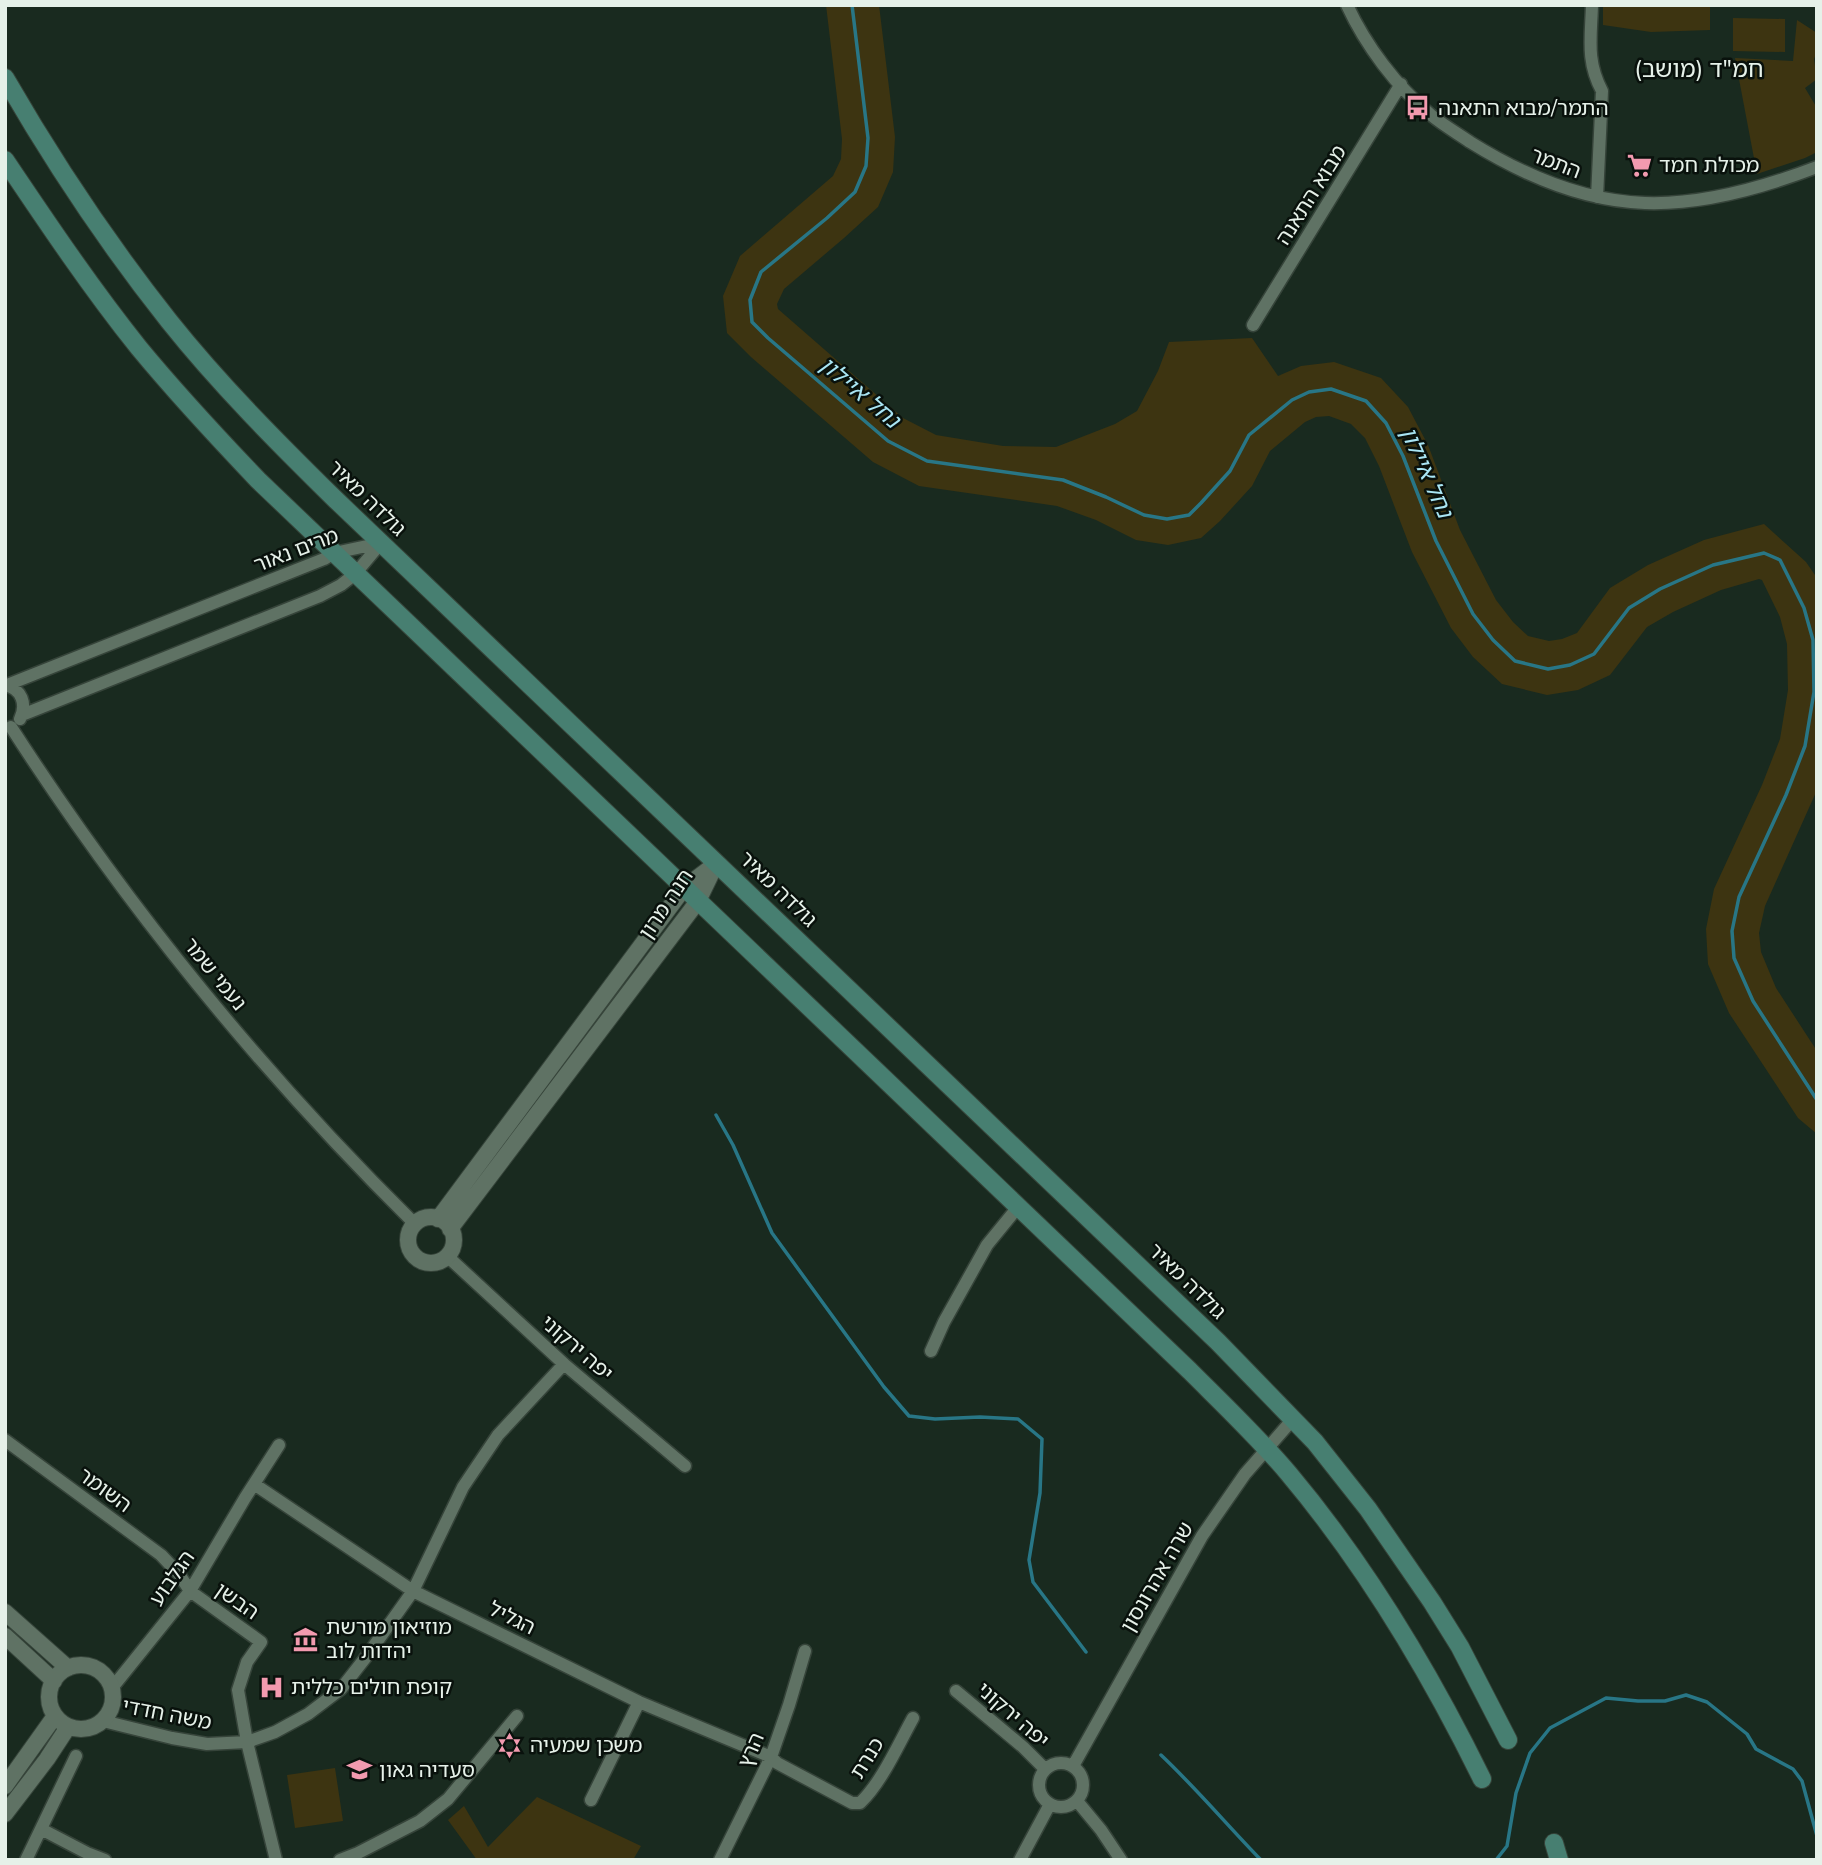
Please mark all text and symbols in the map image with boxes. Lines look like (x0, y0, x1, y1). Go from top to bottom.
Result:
district label: חמ"ד (מושב) (1634, 53, 1764, 83)
bus stop icon: התמר/מבוא התאנה (1404, 94, 1432, 122)
place label: התמר/מבוא התאנה (1438, 94, 1609, 120)
street label: מבוא התאנה (1269, 140, 1351, 249)
street label: התמר (1528, 141, 1585, 183)
supermarket icon: מכולת חמד (1625, 151, 1653, 179)
place label: מכולת חמד (1659, 151, 1760, 177)
water label: נחל איילון (814, 350, 908, 435)
water label: נחל איילון (1395, 422, 1461, 524)
street label: גולדה מאיר (323, 454, 412, 541)
street label: מרים נאור (250, 521, 342, 577)
street label: גולדה מאיר (734, 845, 823, 932)
street label: חנה מרון (632, 864, 698, 943)
street label: נעמי שמר (179, 932, 253, 1015)
street label: גולדה מאיר (1143, 1237, 1232, 1324)
street label: יפה ירקוני (536, 1309, 619, 1386)
street label: השומר (74, 1461, 137, 1517)
street label: שרה אהרונסון (1114, 1517, 1198, 1636)
street label: הגלבוע (143, 1545, 199, 1610)
street label: הבשן (211, 1576, 264, 1624)
street label: הגליל (485, 1595, 540, 1639)
place label: מוזיאון מורשת יהדות לוב (326, 1613, 452, 1663)
museum icon: מוזיאון מורשת יהדות לוב (292, 1625, 320, 1653)
hospital icon: קופת חולים כללית (257, 1673, 285, 1701)
place label: קופת חולים כללית (291, 1673, 452, 1699)
street label: יפה ירקוני (972, 1676, 1055, 1753)
street label: משה חדדי (120, 1692, 214, 1734)
street label: הרץ (731, 1728, 769, 1771)
synagogue icon: משכן שמעיה (496, 1731, 524, 1759)
place label: משכן שמעיה (530, 1731, 643, 1757)
street label: כנרת (844, 1732, 889, 1783)
school or university icon: סעדיה גאון (345, 1756, 373, 1784)
place label: סעדיה גאון (379, 1756, 475, 1782)

